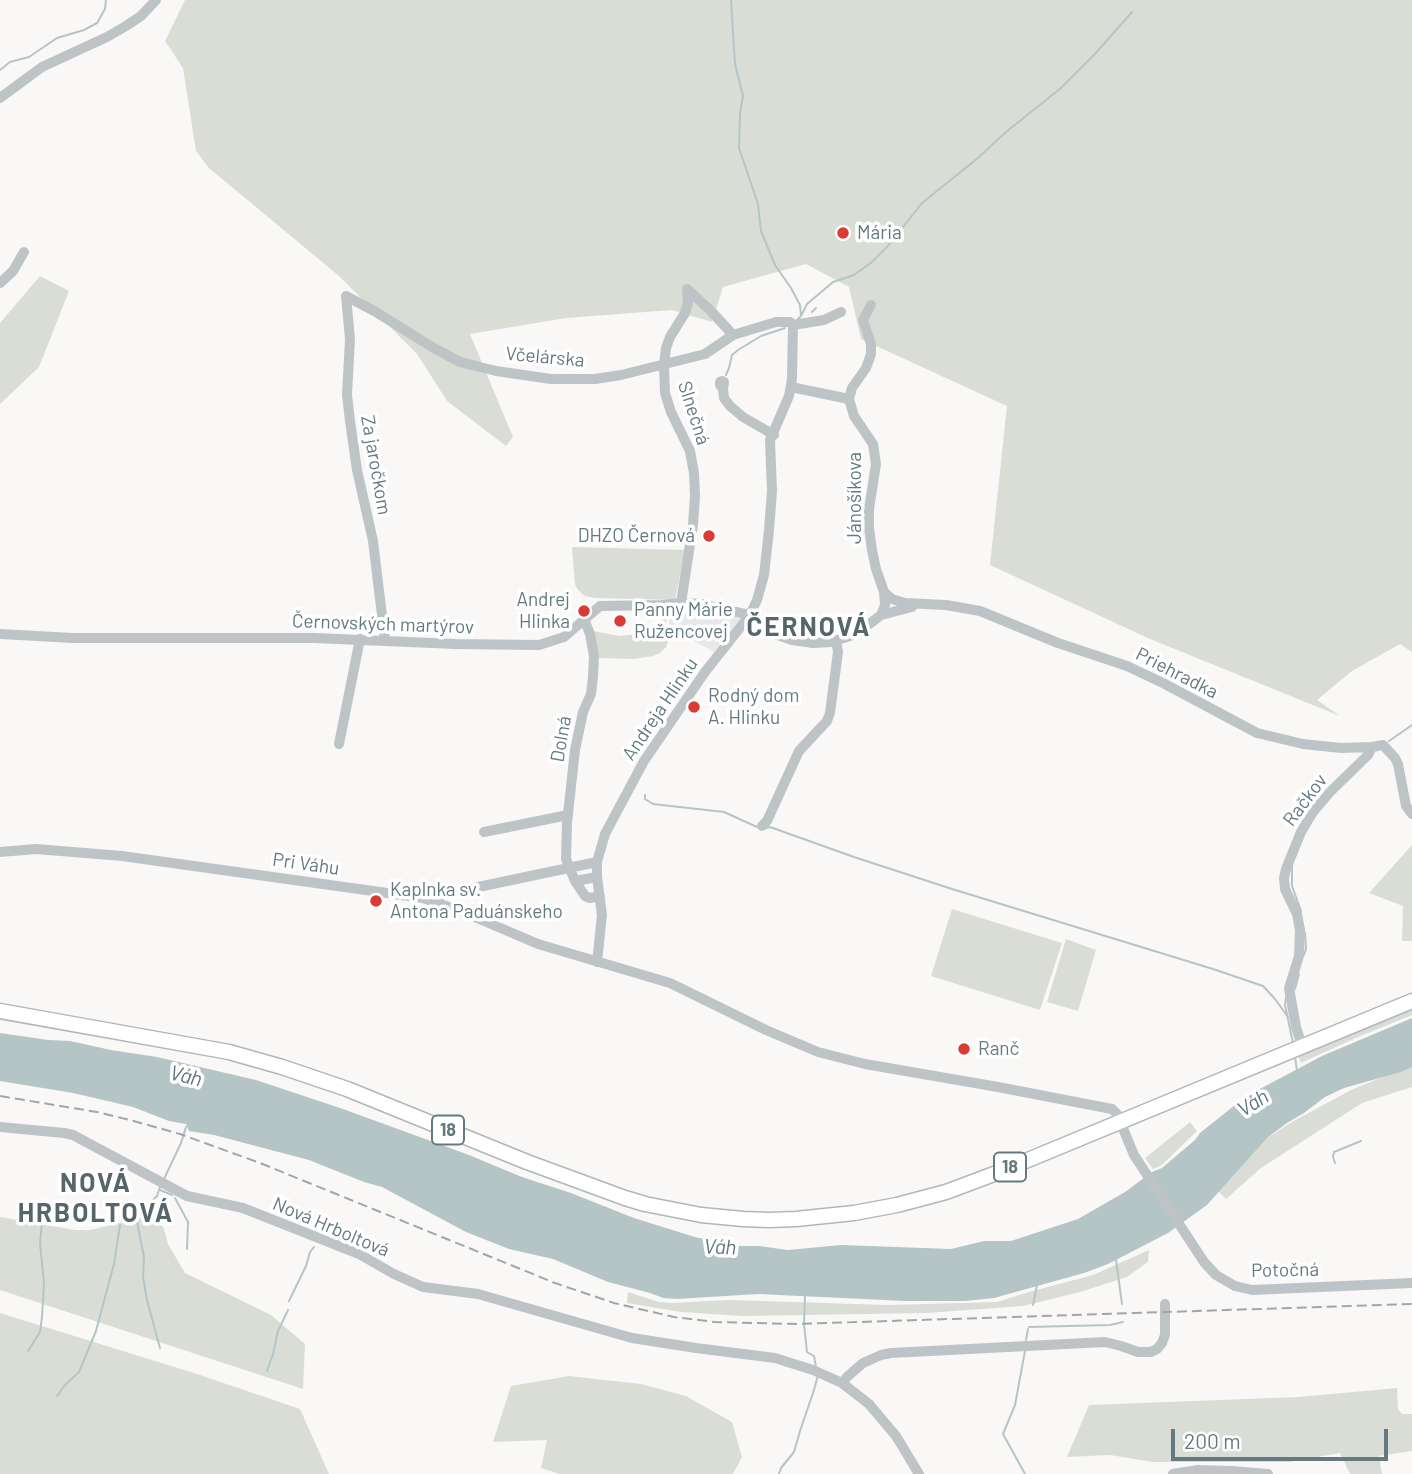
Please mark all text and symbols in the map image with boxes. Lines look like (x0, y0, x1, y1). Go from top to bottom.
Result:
place label: Mária (857, 222, 902, 244)
marker: Mária (835, 225, 851, 241)
street label: Včelárska (504, 342, 586, 372)
street label: Slnečná (673, 378, 715, 448)
street label: Za jaročkom (356, 413, 396, 517)
street label: Jánošíkova (844, 452, 866, 544)
place label: DHZO Černová (578, 525, 695, 547)
marker: DHZO Černová (701, 528, 717, 544)
place label: Andrej Hlinka (516, 589, 570, 633)
place label: Panny Márie Ružencovej (634, 599, 733, 643)
marker: Andrej Hlinka (576, 603, 592, 619)
street label: Černovských martýrov (292, 609, 474, 639)
district label: ČERNOVÁ (747, 611, 871, 643)
marker: Panny Márie Ružencovej (612, 613, 628, 629)
street label: Priehradka (1132, 643, 1222, 703)
street label: Andreja Hlinku (617, 653, 703, 765)
place label: Rodný dom A. Hlinku (708, 685, 799, 729)
marker: Rodný dom A. Hlinku (686, 699, 702, 715)
street label: Dolná (546, 714, 576, 764)
street label: Račkov (1278, 769, 1332, 831)
street label: Pri Váhu (271, 848, 341, 880)
place label: Kaplnka sv. Antona Paduánskeho (390, 879, 563, 923)
marker: Kaplnka sv. Antona Paduánskeho (368, 893, 384, 909)
place label: Ranč (978, 1038, 1019, 1060)
marker: Ranč (956, 1041, 972, 1057)
water label: Váh (167, 1060, 205, 1092)
water label: Váh (1233, 1084, 1273, 1122)
road number: 18 (432, 1115, 464, 1144)
road number: 18 (994, 1152, 1026, 1182)
district label: NOVÁ HRBOLTOVÁ (19, 1167, 173, 1228)
street label: Nová Hrboltová (269, 1192, 393, 1262)
water label: Váh (703, 1234, 737, 1260)
street label: Potočná (1251, 1258, 1319, 1282)
scale bar (1174, 1414, 1391, 1458)
text: 200 m (1184, 1428, 1241, 1453)

